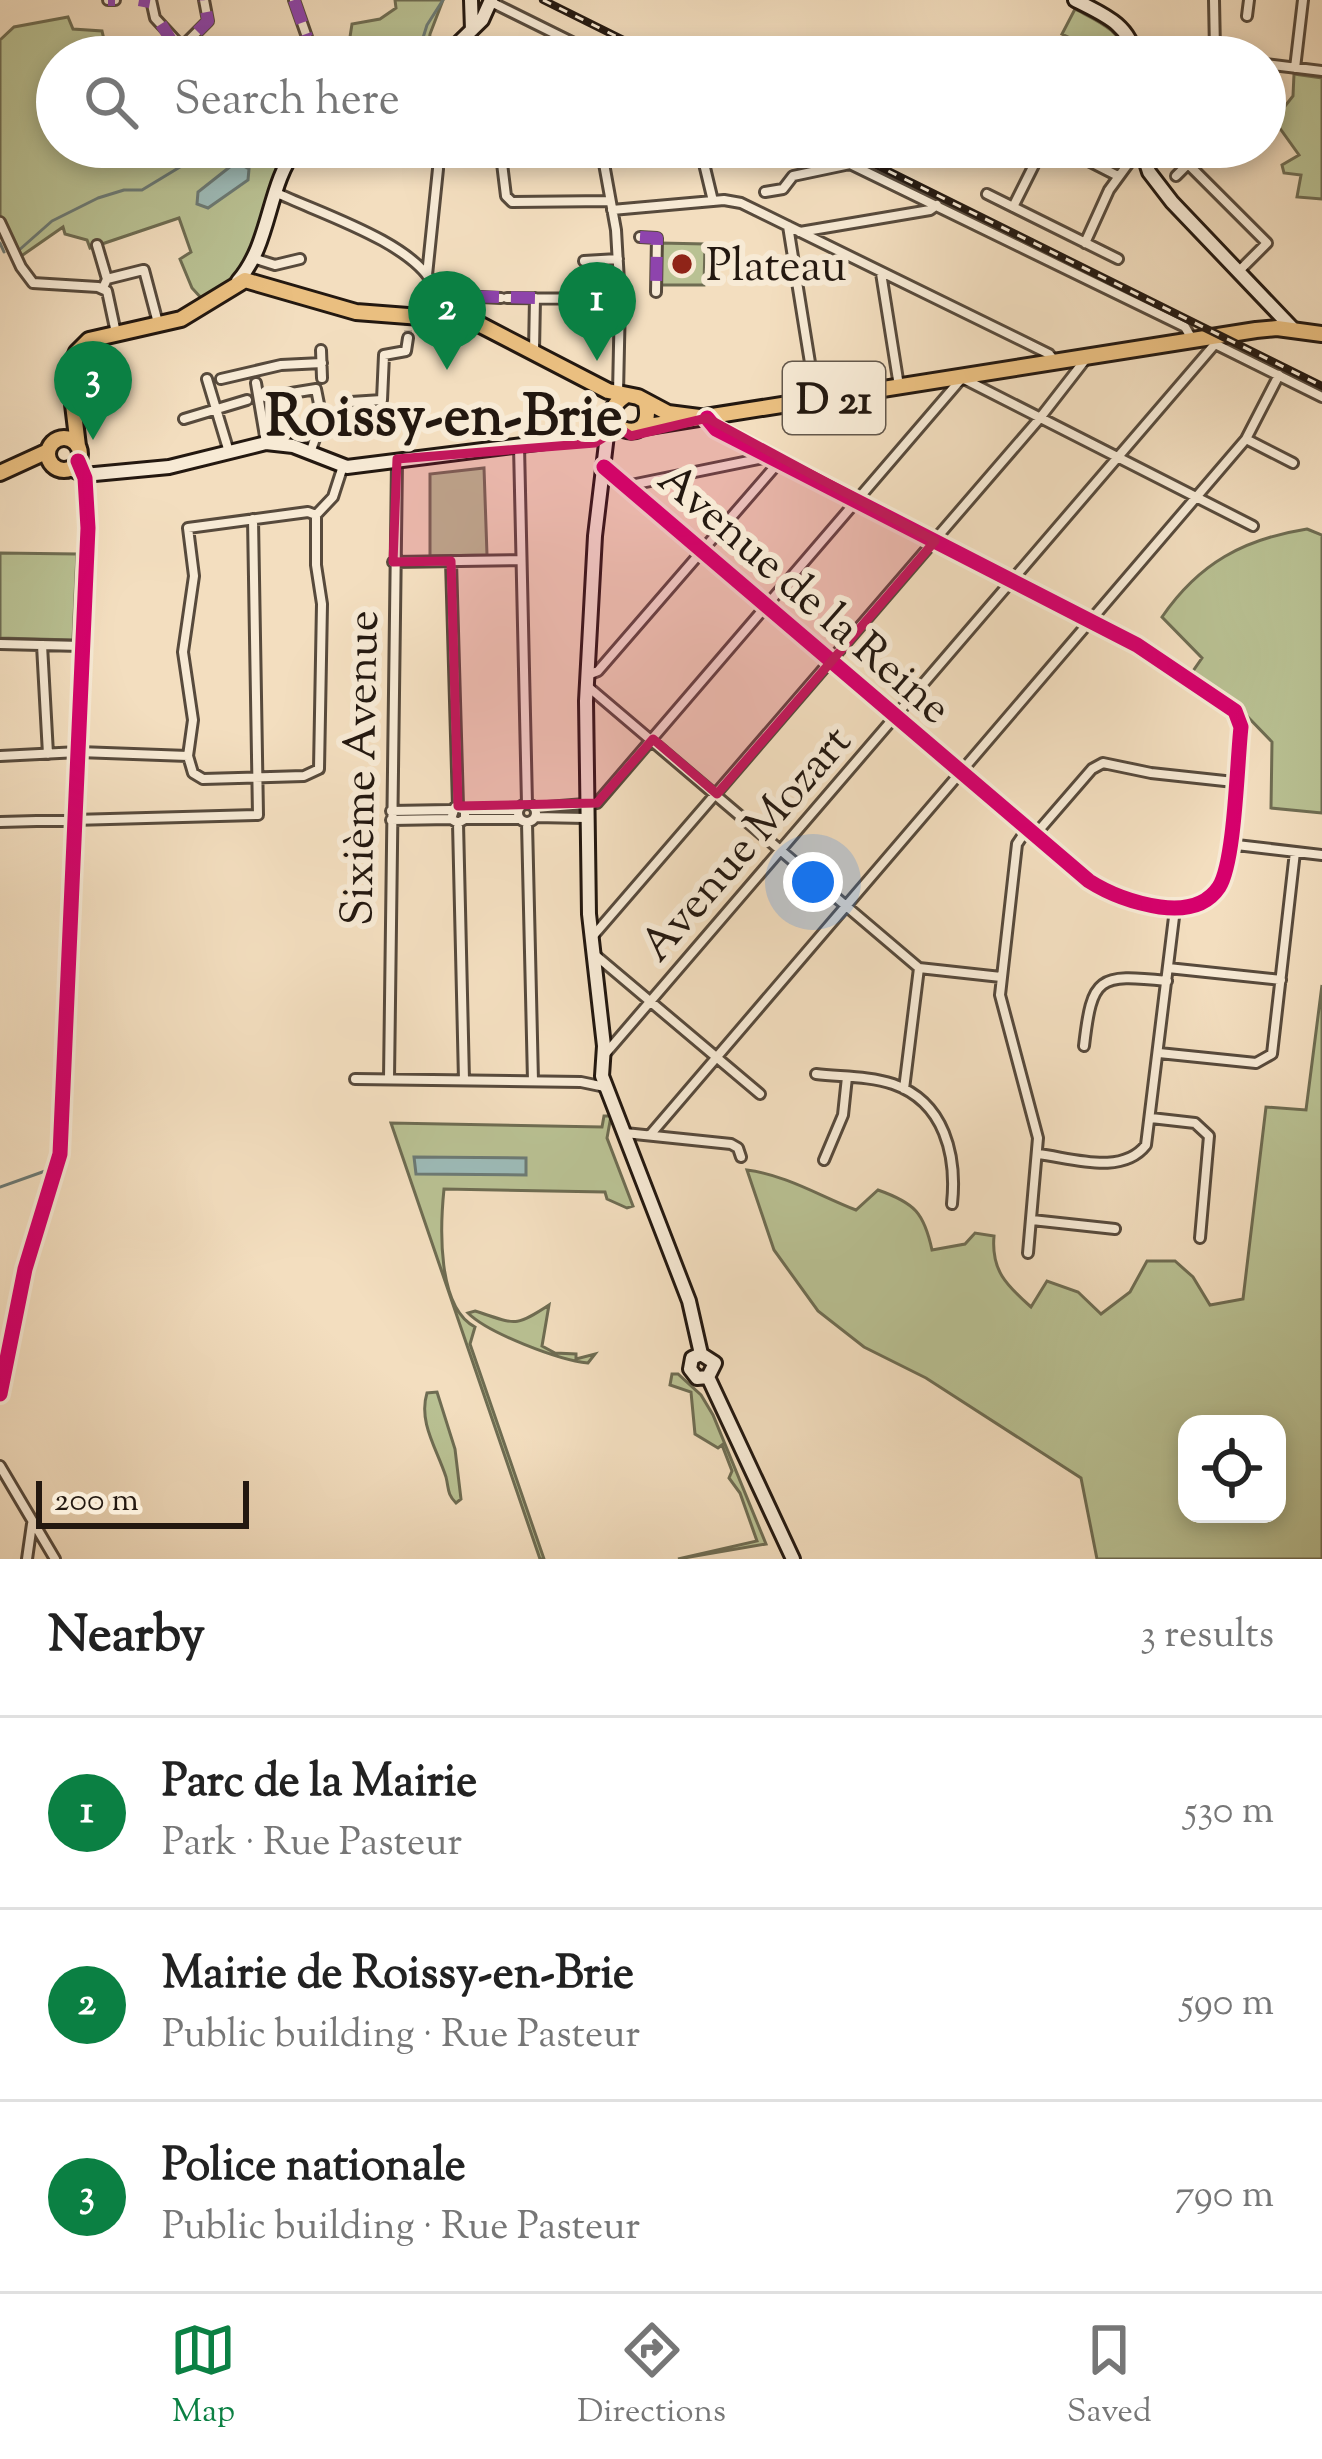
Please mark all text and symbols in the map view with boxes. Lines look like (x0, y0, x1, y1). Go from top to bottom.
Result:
search box (36, 36, 1286, 168)
icon: search (78, 69, 144, 135)
text: Search here (174, 70, 400, 135)
place label: Plateau (706, 237, 847, 302)
marker: Plateau (669, 251, 695, 277)
pin: 1 (558, 262, 636, 361)
pin: 2 (408, 271, 486, 370)
pin: 3 (54, 341, 132, 440)
road number: D 21 (783, 362, 885, 434)
district label: Roissy-en-Brie (266, 379, 622, 461)
street label: Avenue de la Reine (641, 450, 963, 742)
street label: Sixième Avenue (328, 610, 399, 926)
street label: Avenue Mozart (627, 713, 869, 978)
your location (783, 852, 843, 912)
map controls (1178, 1415, 1286, 1523)
button: locate (1178, 1415, 1286, 1523)
scale bar (36, 1475, 249, 1528)
text: 200 m (54, 1478, 139, 1526)
text: Nearby (48, 1601, 205, 1674)
text: 3 results (1140, 1609, 1274, 1665)
text: Parc de la Mairie (162, 1752, 477, 1817)
text: 1 (80, 1785, 94, 1841)
text: 530 m (1184, 1785, 1274, 1841)
text: Park · Rue Pasteur (162, 1817, 462, 1873)
text: Mairie de Roissy-en-Brie (162, 1944, 634, 2009)
text: 2 (78, 1977, 96, 2033)
text: 590 m (1181, 1977, 1274, 2033)
text: Public building · Rue Pasteur (162, 2009, 640, 2065)
text: Police nationale (162, 2136, 466, 2201)
text: 3 (79, 2169, 95, 2225)
text: 790 m (1175, 2169, 1274, 2225)
text: Public building · Rue Pasteur (162, 2201, 640, 2257)
tab: Map (170, 2317, 236, 2437)
tab: Directions (577, 2317, 726, 2437)
tab: Saved (1067, 2317, 1152, 2437)

